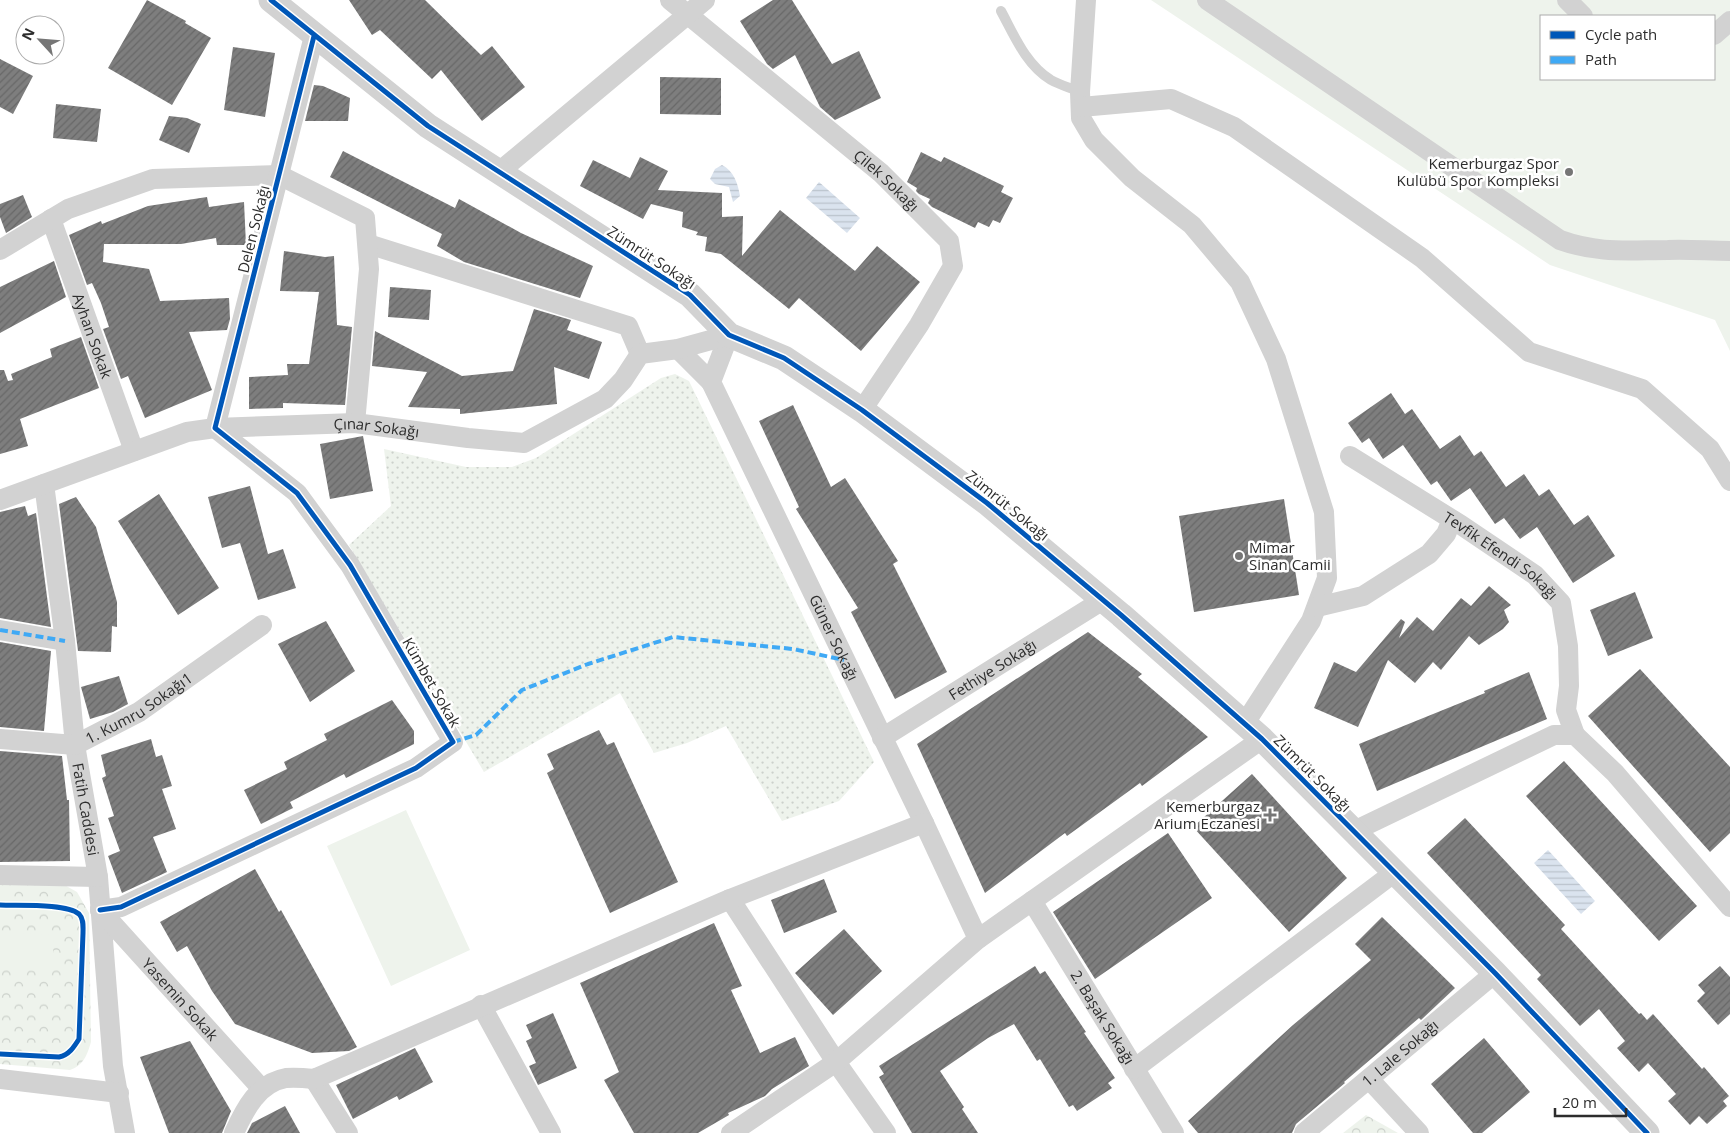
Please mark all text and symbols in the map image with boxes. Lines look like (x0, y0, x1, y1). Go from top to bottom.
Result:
north arrow (15, 15, 65, 65)
legend (1540, 15, 1715, 80)
text: Cycle path (1585, 24, 1657, 44)
text: N (17, 25, 39, 43)
text: Path (1585, 49, 1617, 69)
street label: Çilek Sokağı (850, 145, 924, 216)
place label: Kemerburgaz Spor Kulübü Spor Kompleksi (1397, 153, 1559, 190)
marker: Kemerburgaz Spor Kulübü Spor Kompleksi (1563, 166, 1575, 178)
street label: Delen Sokağı (232, 183, 274, 275)
street label: Zümrüt Sokağı (604, 221, 700, 293)
street label: Ayhan Sokak (68, 290, 117, 381)
street label: Çınar Sokağı (333, 413, 421, 441)
street label: Zümrüt Sokağı (962, 465, 1054, 545)
street label: Tevfik Efendi Sokağı (1440, 507, 1563, 604)
place label: Mimar Sinan Camii (1249, 537, 1331, 574)
marker: Mimar Sinan Camii (1233, 550, 1245, 562)
street label: Güner Sokağı (805, 591, 864, 684)
street label: Kümbet Sokak (398, 633, 466, 731)
street label: Fethiye Sokağı (945, 634, 1040, 704)
street label: 1. Kumru Sokağı1 (82, 668, 196, 748)
street label: Zümrüt Sokağı (1270, 730, 1356, 816)
street label: Fatih Caddesi (68, 761, 104, 857)
place label: Kemerburgaz Arium Eczanesi (1154, 796, 1260, 833)
marker: Kemerburgaz Arium Eczanesi (1264, 809, 1276, 821)
street label: Yasemin Sokak (138, 954, 223, 1045)
street label: 2. Başak Sokağı (1066, 966, 1140, 1068)
street label: 1. Lale Sokağı (1357, 1015, 1442, 1091)
scale bar (1555, 1086, 1626, 1118)
text: 20 m (1562, 1092, 1597, 1112)

